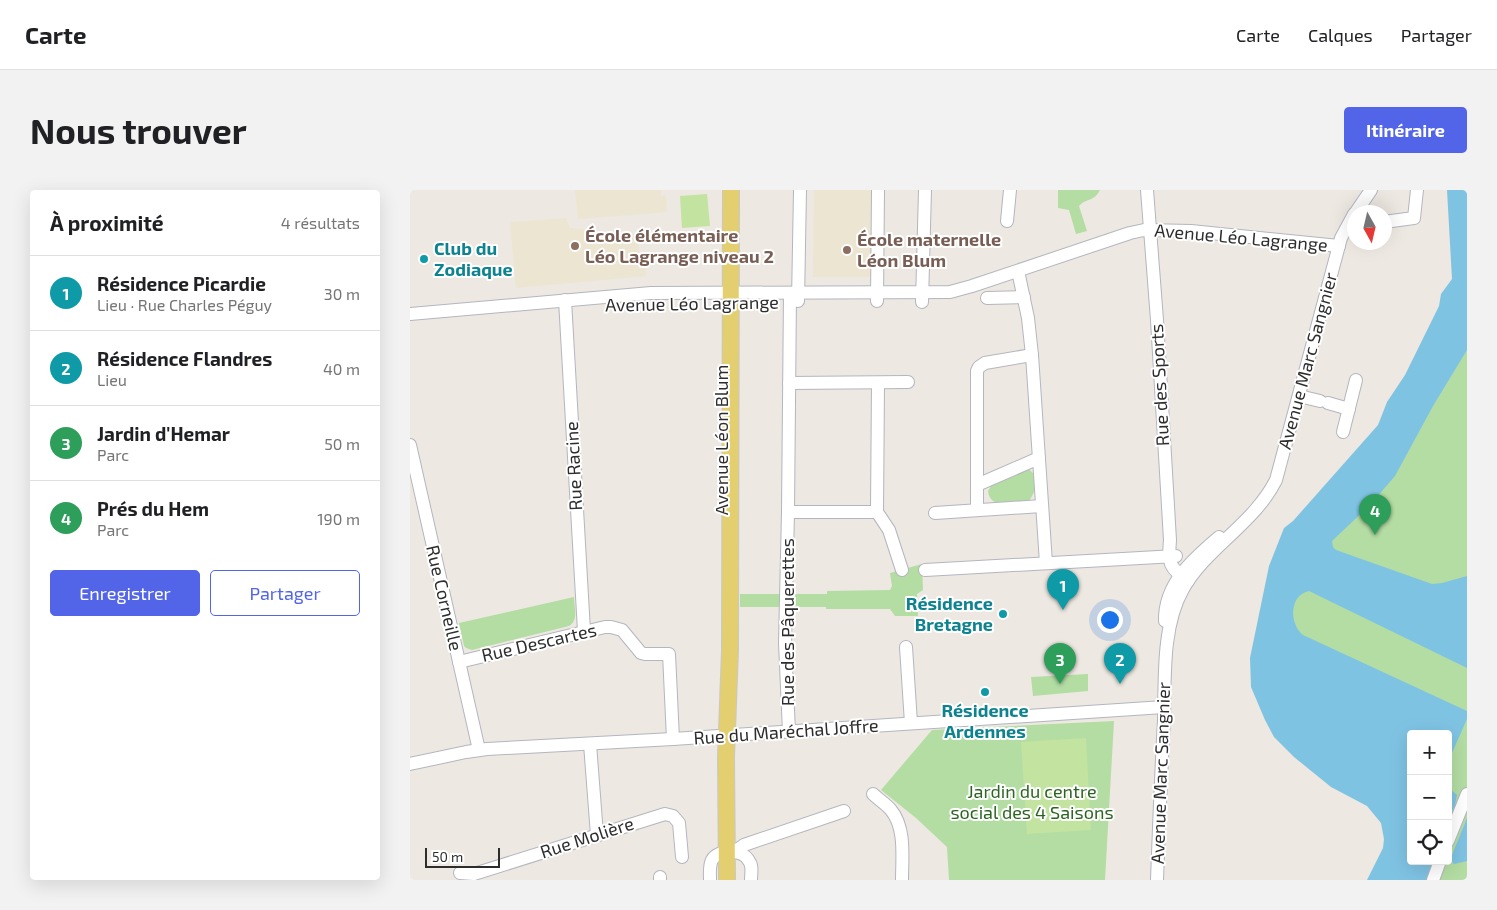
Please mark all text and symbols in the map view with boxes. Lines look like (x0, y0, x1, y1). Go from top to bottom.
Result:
text: Carte (25, 20, 86, 49)
text: Carte (1236, 24, 1280, 46)
text: Calques (1308, 24, 1373, 46)
text: Partager (1401, 24, 1472, 46)
button: Itinéraire (1344, 107, 1467, 153)
text: Nous trouver (30, 109, 247, 151)
north arrow (1347, 205, 1392, 250)
text: À proximité (50, 210, 164, 235)
text: 4 résultats (281, 213, 360, 232)
street label: Avenue Léo Lagrange (1154, 218, 1329, 256)
place label: École élémentaire Léo Lagrange niveau 2 (585, 224, 774, 267)
place label: École maternelle Léon Blum (857, 228, 1001, 271)
place label: Club du Zodiaque (434, 237, 513, 280)
marker: École élémentaire Léo Lagrange niveau 2 (569, 240, 581, 252)
marker: École maternelle Léon Blum (841, 244, 853, 256)
marker: Club du Zodiaque (418, 253, 430, 265)
street label: Avenue Marc Sangnier (1273, 270, 1341, 452)
text: Résidence Picardie (97, 272, 266, 295)
text: 1 (63, 284, 69, 303)
text: 30 m (324, 284, 360, 303)
street label: Avenue Léo Lagrange (605, 290, 779, 316)
text: Lieu · Rue Charles Péguy (97, 295, 272, 314)
street label: Rue des Sports (1145, 323, 1173, 447)
text: Résidence Flandres (97, 347, 272, 370)
text: 2 (61, 359, 71, 378)
text: 40 m (323, 359, 360, 378)
street label: Avenue Léon Blum (710, 365, 732, 515)
text: Lieu (97, 370, 127, 389)
street label: Rue Racine (560, 421, 586, 511)
text: Jardin d'Hemar (97, 422, 230, 445)
text: 3 (61, 434, 71, 453)
text: 50 m (324, 434, 360, 453)
text: Parc (97, 445, 129, 464)
pin: 4 (1359, 494, 1391, 535)
text: Prés du Hem (97, 497, 209, 520)
text: 4 (61, 509, 71, 528)
text: 190 m (317, 509, 360, 528)
text: Parc (97, 520, 129, 539)
street label: Rue des Pâquerettes (776, 538, 798, 706)
street label: Rue Corneille (422, 543, 468, 653)
pin: 1 (1047, 569, 1079, 610)
button: Enregistrer (50, 570, 200, 616)
button: Partager (210, 570, 360, 616)
place label: Résidence Bretagne (906, 592, 993, 635)
your location (1097, 607, 1123, 633)
marker: Résidence Bretagne (997, 608, 1009, 620)
street label: Rue Descartes (479, 618, 598, 666)
pin: 3 (1044, 643, 1076, 684)
pin: 2 (1104, 643, 1136, 684)
street label: Avenue Marc Sangnier (1146, 682, 1174, 864)
marker: Résidence Ardennes (979, 686, 991, 698)
place label: Résidence Ardennes (941, 699, 1029, 742)
street label: Rue du Maréchal Joffre (693, 714, 879, 748)
map controls (1407, 730, 1452, 865)
button: + (1407, 730, 1452, 775)
button: − (1407, 775, 1452, 820)
park label: Jardin du centre social des 4 Saisons (950, 780, 1114, 823)
street label: Rue Molière (537, 812, 636, 863)
button: locate (1407, 820, 1452, 865)
scale bar (425, 845, 500, 868)
text: 50 m (432, 848, 463, 865)

